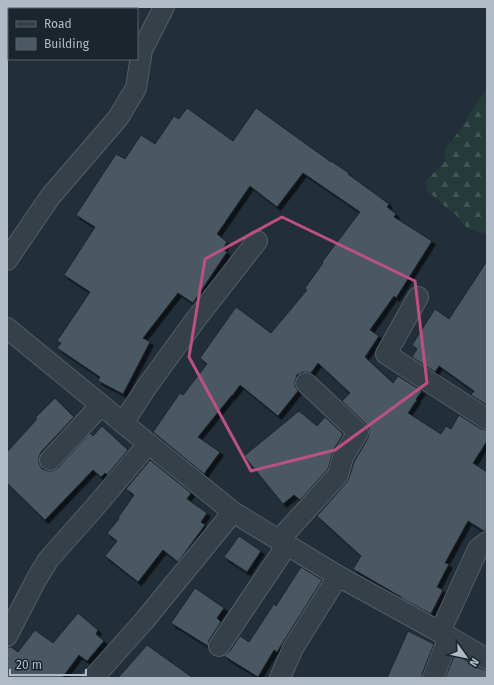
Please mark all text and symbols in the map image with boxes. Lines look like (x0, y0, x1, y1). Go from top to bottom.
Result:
legend (8, 8, 138, 60)
text: Road (44, 17, 72, 31)
text: Building (44, 37, 90, 51)
north arrow (446, 637, 486, 677)
scale bar (10, 651, 86, 677)
text: N (467, 656, 481, 669)
text: 20 m (16, 658, 42, 672)

